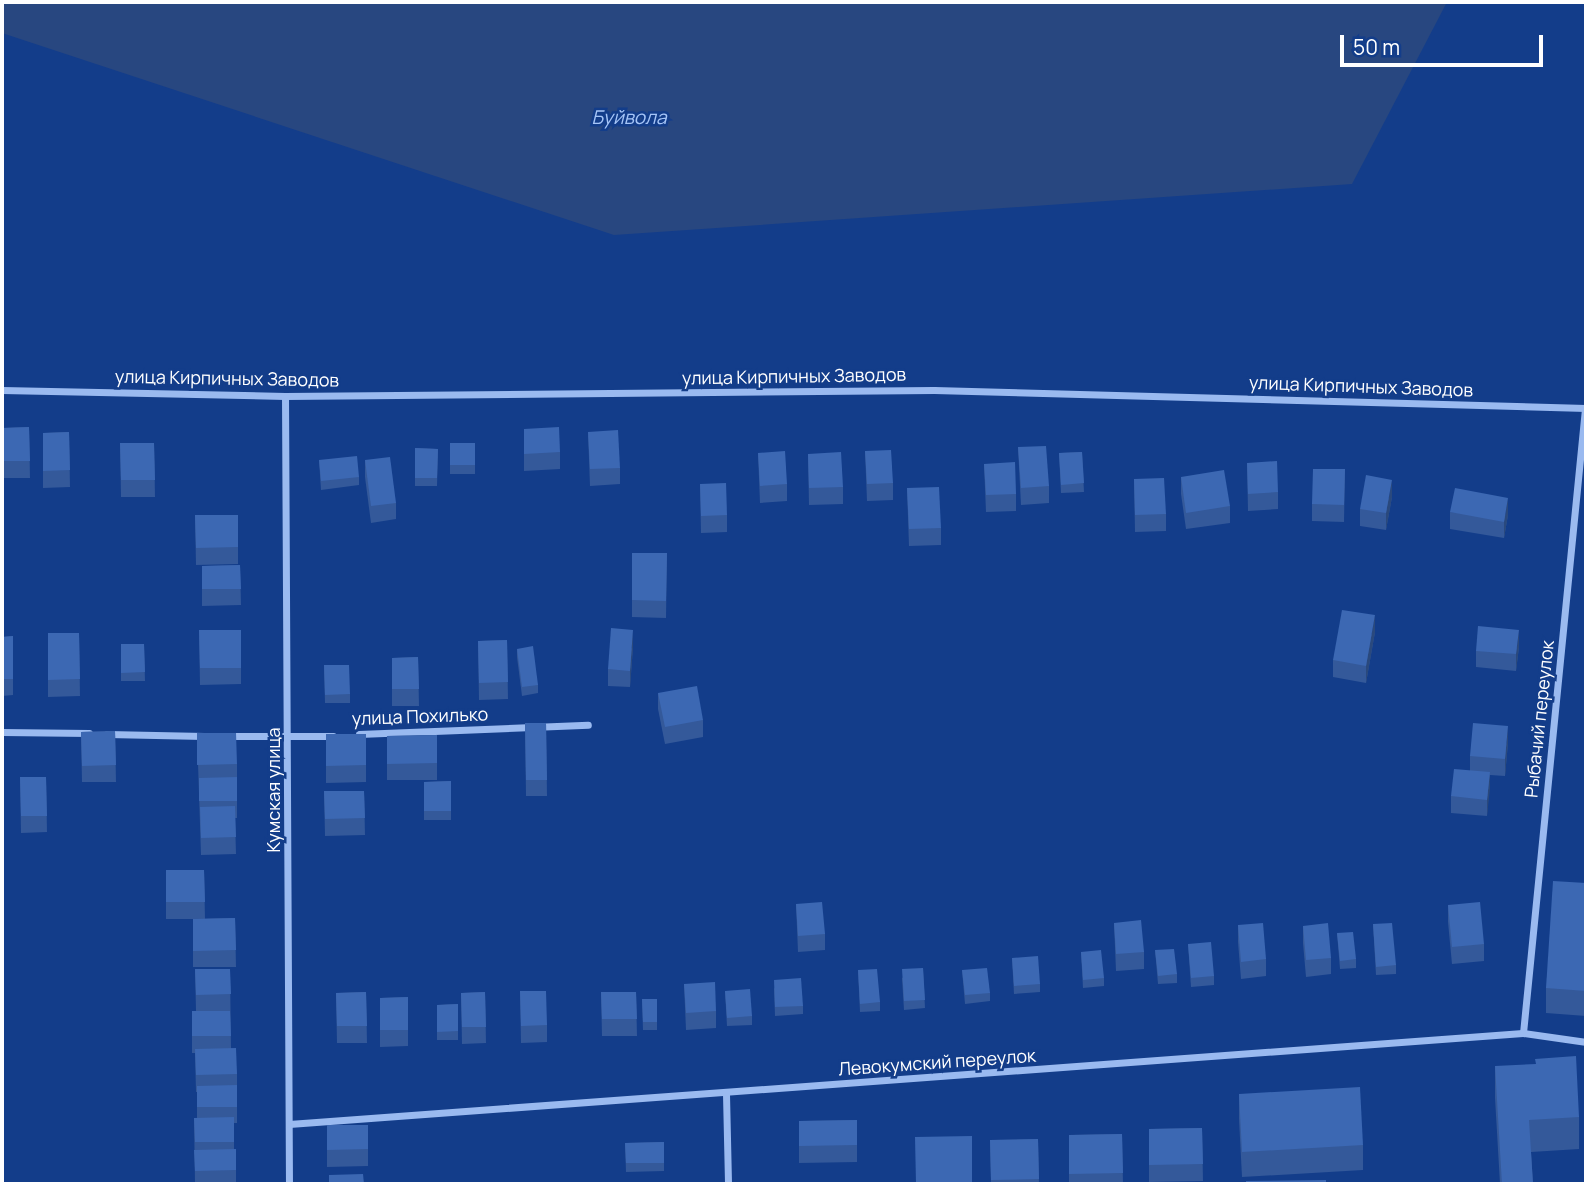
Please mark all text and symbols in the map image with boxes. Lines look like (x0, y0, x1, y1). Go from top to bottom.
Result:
scale bar (1343, 21, 1546, 65)
text: 50 m (1353, 33, 1400, 61)
water label: Буйвола (591, 107, 667, 129)
street label: улица Кирпичных Заводов (682, 363, 906, 389)
street label: улица Кирпичных Заводов (115, 365, 339, 391)
street label: улица Кирпичных Заводов (1249, 371, 1473, 401)
street label: Рыбачий переулок (1520, 639, 1558, 799)
street label: улица Похилько (351, 703, 489, 729)
street label: Кумская улица (262, 727, 284, 853)
street label: Левокумский переулок (837, 1044, 1037, 1080)

